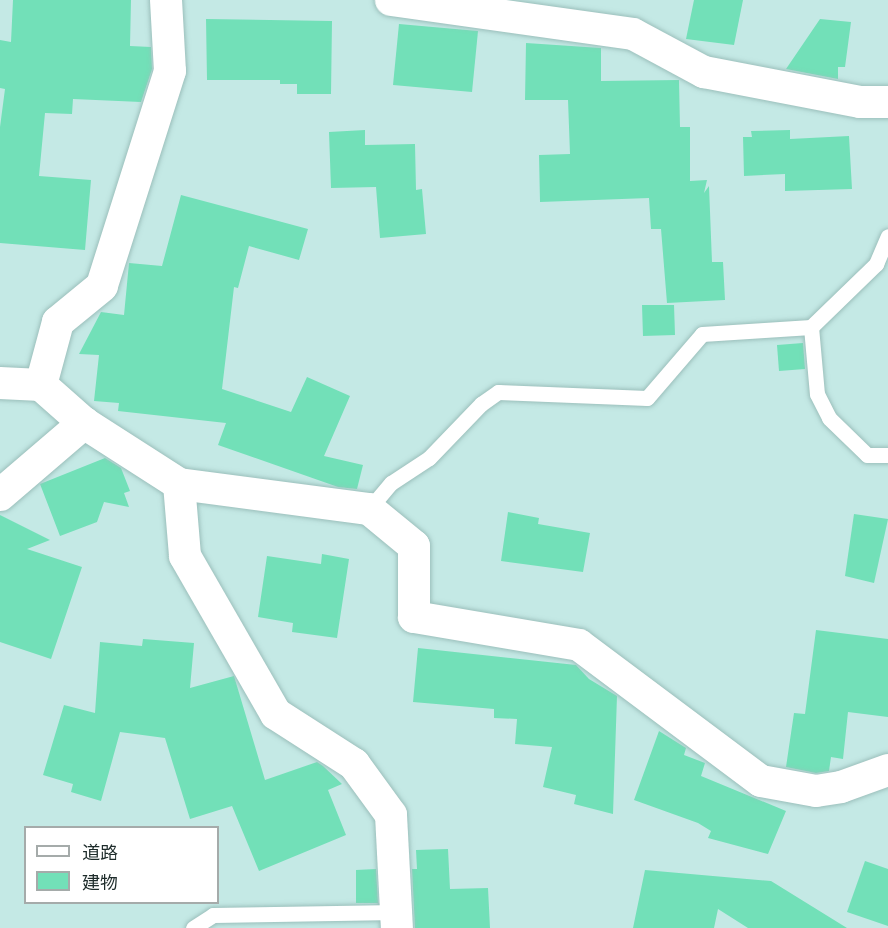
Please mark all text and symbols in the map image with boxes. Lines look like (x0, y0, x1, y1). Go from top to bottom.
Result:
legend (24, 826, 219, 904)
text: 道路 (82, 842, 118, 862)
text: 建物 (82, 872, 118, 892)

